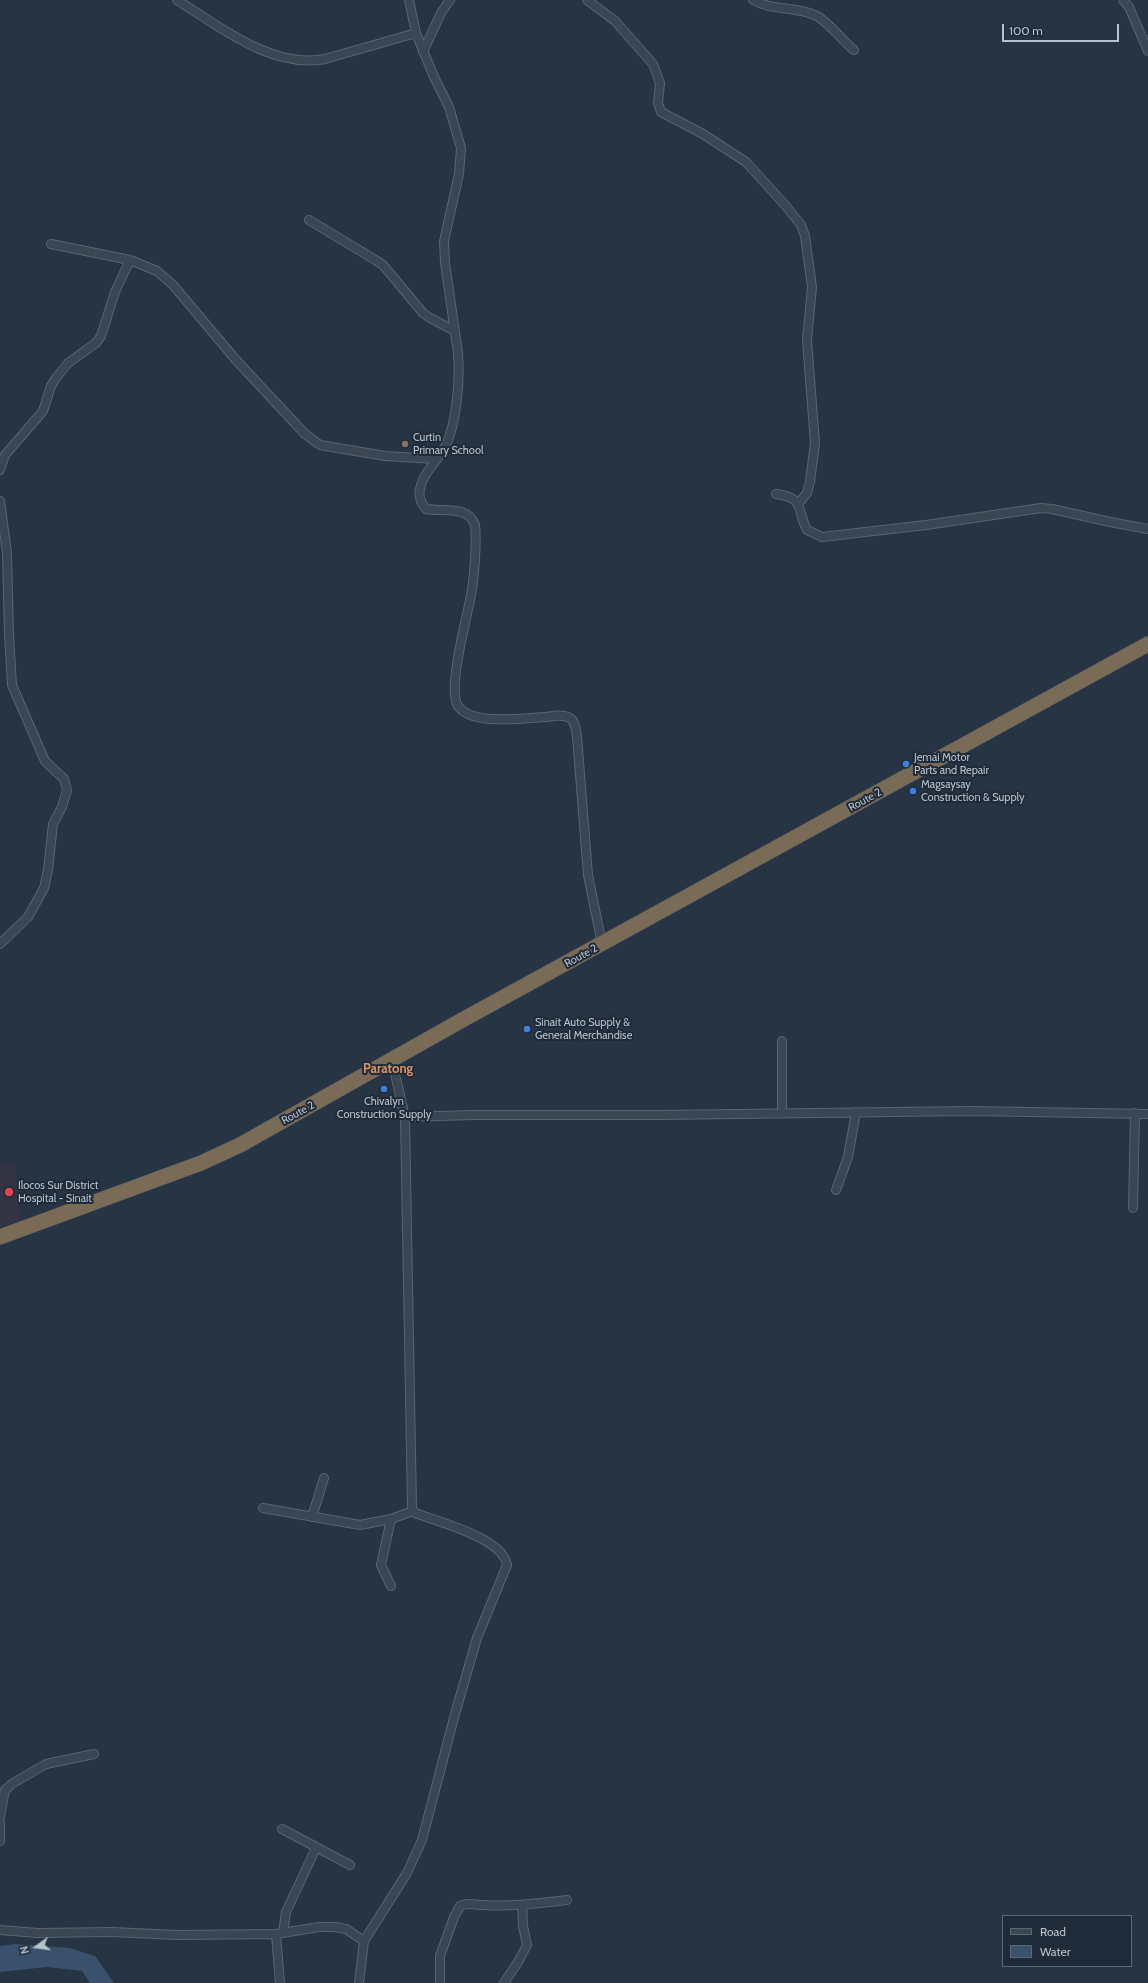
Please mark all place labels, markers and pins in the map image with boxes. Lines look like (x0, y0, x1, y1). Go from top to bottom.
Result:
place label: Curtin Primary School (413, 431, 484, 457)
marker: Curtin Primary School (400, 439, 410, 449)
place label: Jemai Motor Parts and Repair (914, 751, 989, 777)
marker: Jemai Motor Parts and Repair (901, 759, 911, 769)
place label: Magsaysay Construction & Supply (921, 778, 1025, 804)
marker: Magsaysay Construction & Supply (908, 786, 918, 796)
place label: Sinait Auto Supply & General Merchandise (535, 1016, 632, 1042)
marker: Sinait Auto Supply & General Merchandise (522, 1024, 532, 1034)
marker: Chivalyn Construction Supply (379, 1084, 389, 1094)
place label: Chivalyn Construction Supply (337, 1095, 431, 1121)
place label: Ilocos Sur District Hospital - Sinait (18, 1179, 98, 1205)
marker: Ilocos Sur District Hospital - Sinait (3, 1186, 15, 1198)

